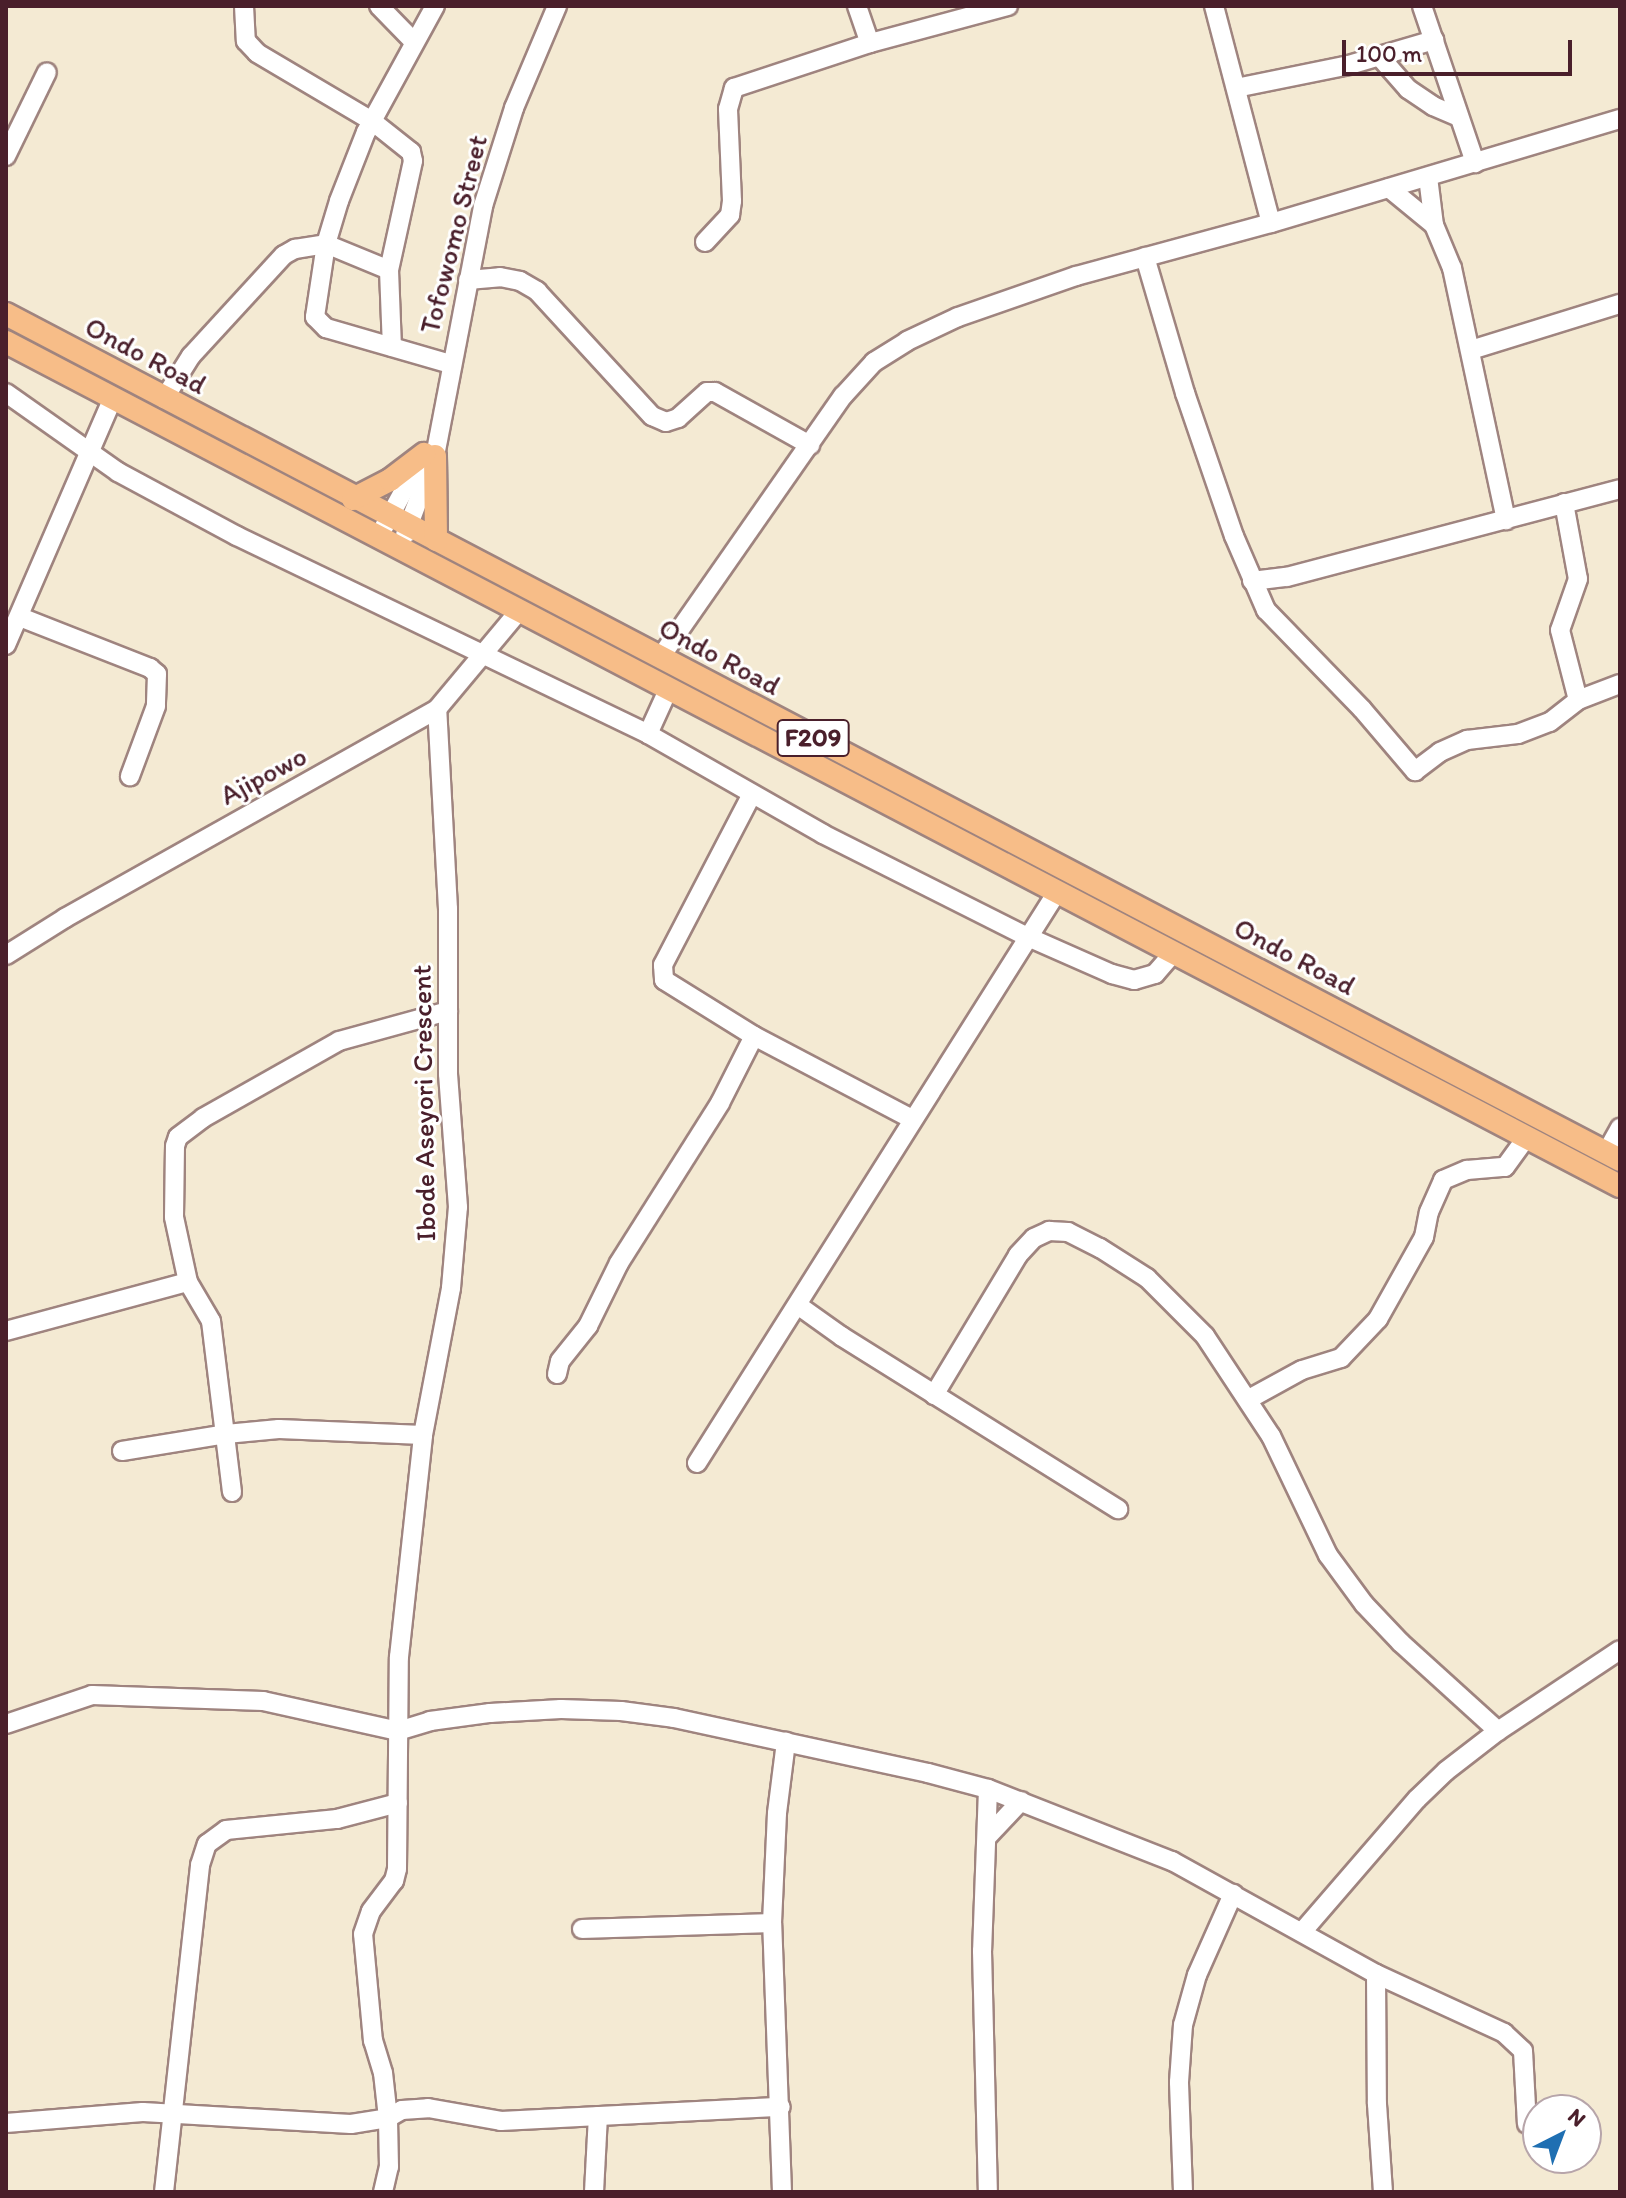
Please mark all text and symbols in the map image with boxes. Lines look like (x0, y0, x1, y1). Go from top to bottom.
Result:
scale bar (1346, 24, 1576, 74)
text: 100 m (1356, 39, 1422, 68)
street label: Tofowomo Street (412, 131, 494, 337)
street label: Ondo Road (80, 309, 212, 401)
street label: Ondo Road (654, 610, 786, 702)
road number: F209 (775, 716, 851, 760)
street label: Ajipowo (214, 738, 312, 812)
street label: Ondo Road (1229, 910, 1361, 1002)
street label: Ibode Aseyori Crescent (404, 964, 442, 1242)
north arrow (1522, 2094, 1602, 2174)
text: N (1562, 2102, 1592, 2132)

